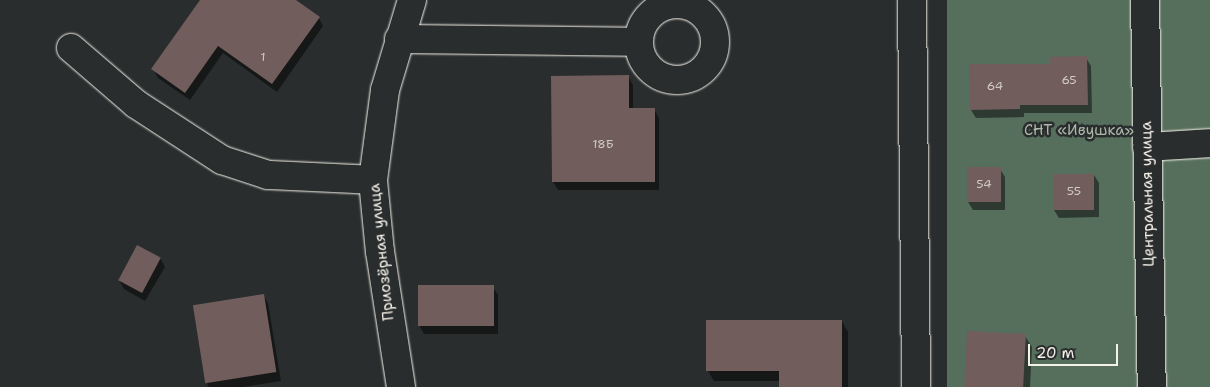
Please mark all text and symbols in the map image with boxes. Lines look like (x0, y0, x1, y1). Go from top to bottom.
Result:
house number: 1 (260, 51, 266, 65)
house number: 65 (1061, 74, 1077, 88)
house number: 64 (987, 80, 1003, 94)
street label: Центральная улица (1138, 121, 1158, 267)
park label: СНТ «Ивушка» (1024, 122, 1134, 140)
house number: 18Б (592, 138, 614, 152)
house number: 54 (976, 178, 992, 192)
street label: Приозёрная улица (366, 182, 398, 322)
house number: 55 (1067, 185, 1081, 199)
scale bar (1030, 334, 1120, 366)
text: 20 m (1036, 343, 1075, 363)

